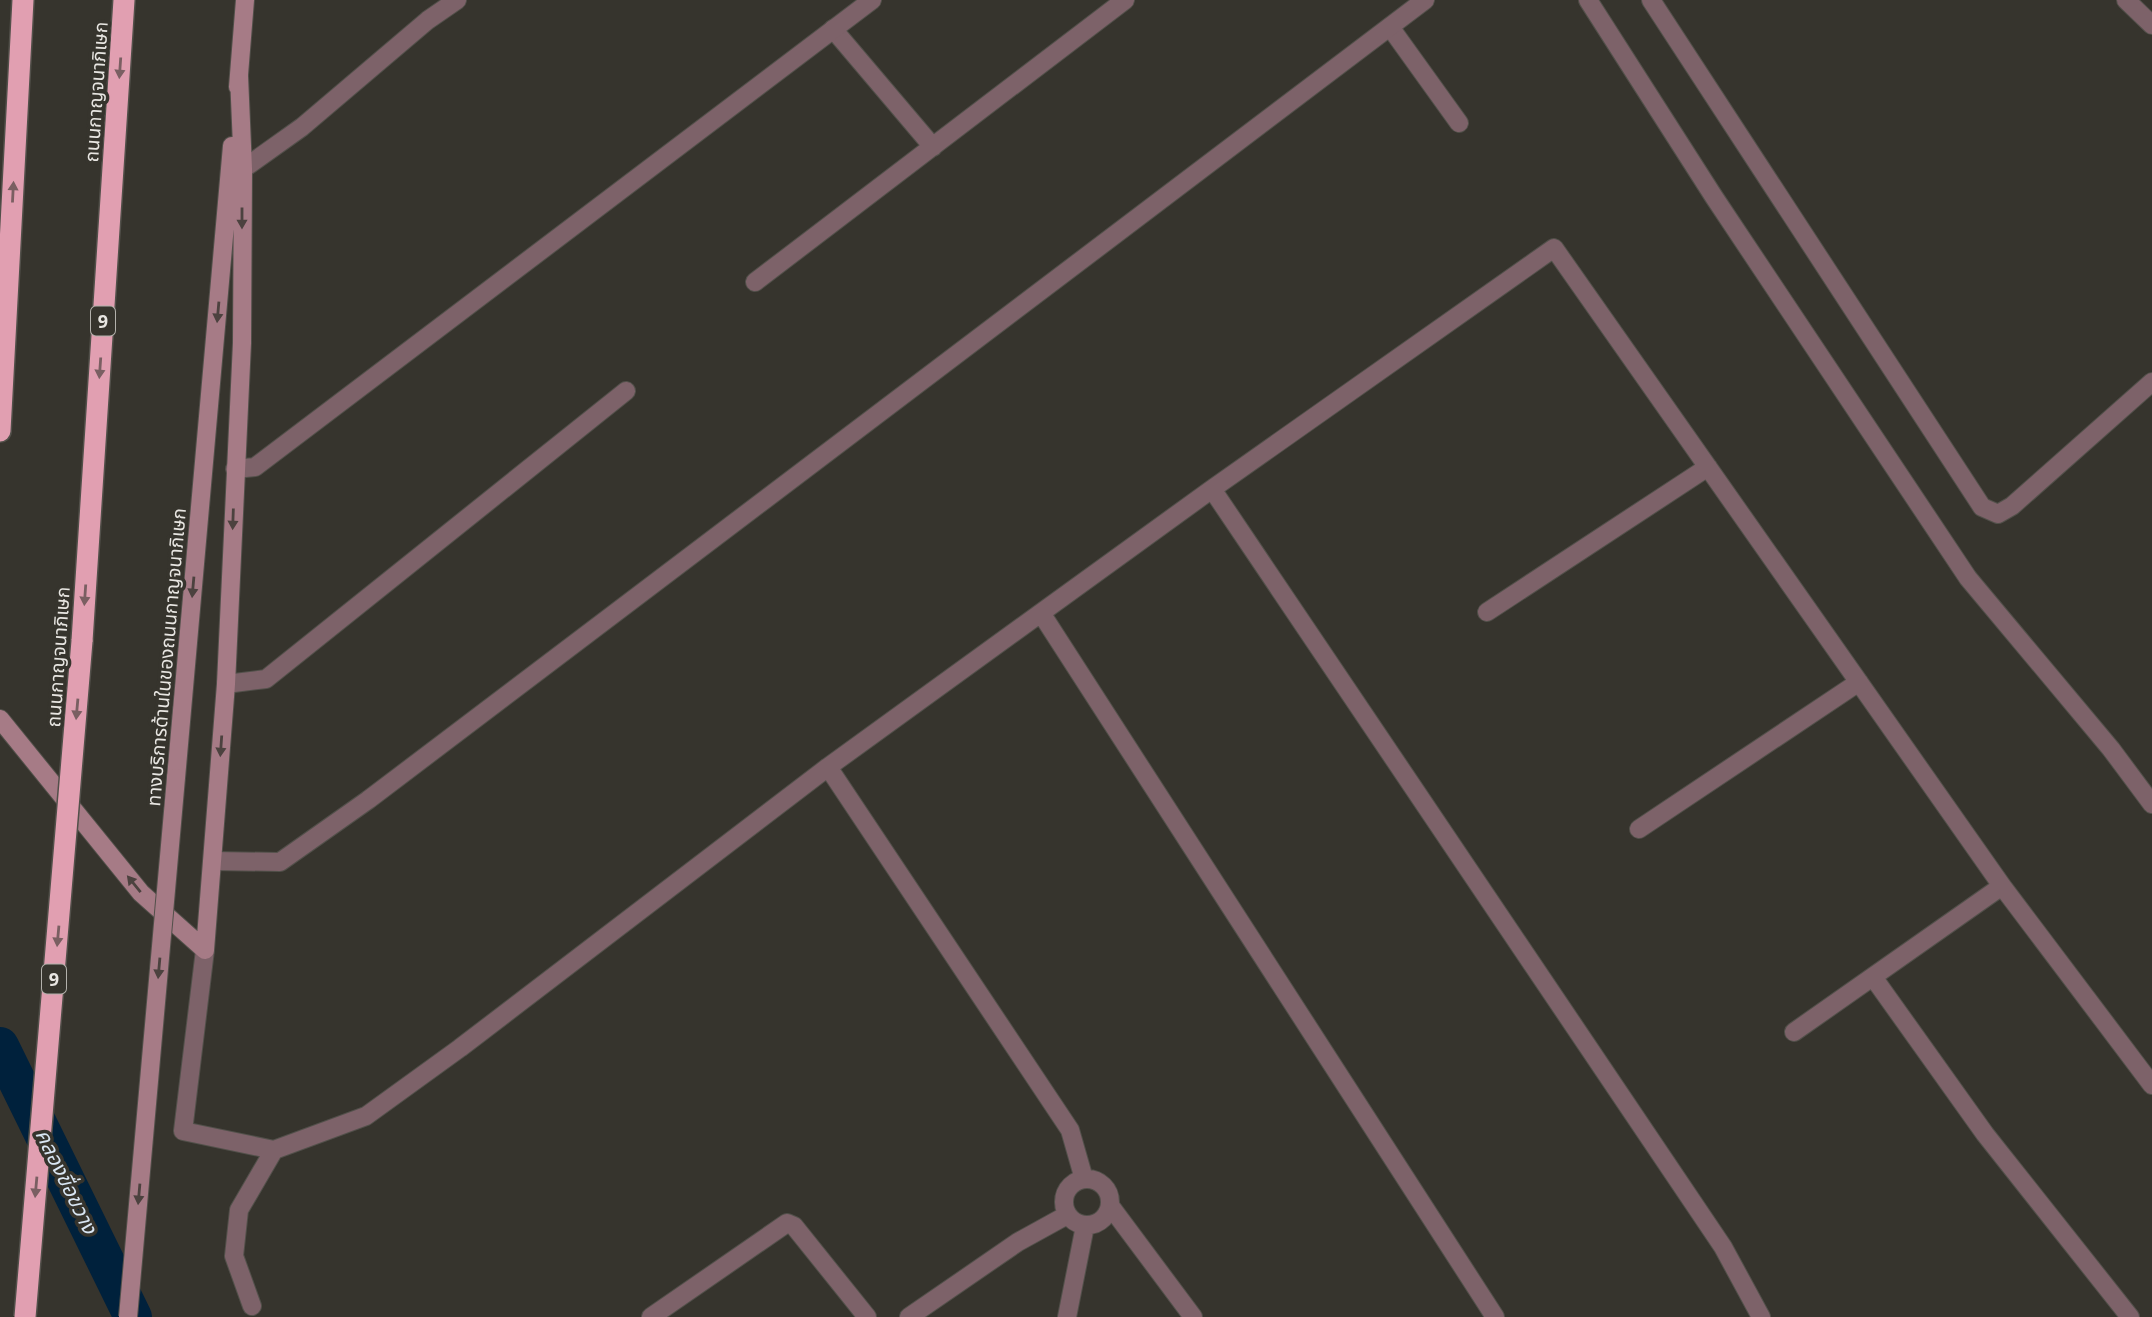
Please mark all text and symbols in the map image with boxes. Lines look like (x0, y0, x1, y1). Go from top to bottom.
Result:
street label: ถนนกาญจนาภิเษก (78, 21, 114, 163)
one-way arrow (114, 57, 125, 79)
one-way arrow (8, 180, 19, 202)
one-way arrow (237, 207, 248, 229)
one-way arrow (212, 301, 223, 323)
road number: 9 (91, 306, 115, 335)
one-way arrow (94, 358, 105, 380)
street label: ทางบริการด้านในของถนนกาญจนาภิเษก (140, 507, 192, 807)
one-way arrow (227, 508, 238, 530)
one-way arrow (187, 577, 198, 599)
one-way arrow (80, 585, 91, 607)
street label: ถนนกาญจนาภิเษก (40, 586, 76, 728)
one-way arrow (71, 698, 82, 720)
one-way arrow (215, 735, 226, 757)
one-way arrow (127, 876, 142, 893)
one-way arrow (52, 925, 63, 947)
one-way arrow (154, 957, 165, 979)
road number: 9 (42, 964, 66, 994)
water label: คลองขื่อขวาง (30, 1124, 105, 1240)
one-way arrow (30, 1176, 41, 1198)
one-way arrow (133, 1183, 144, 1205)

